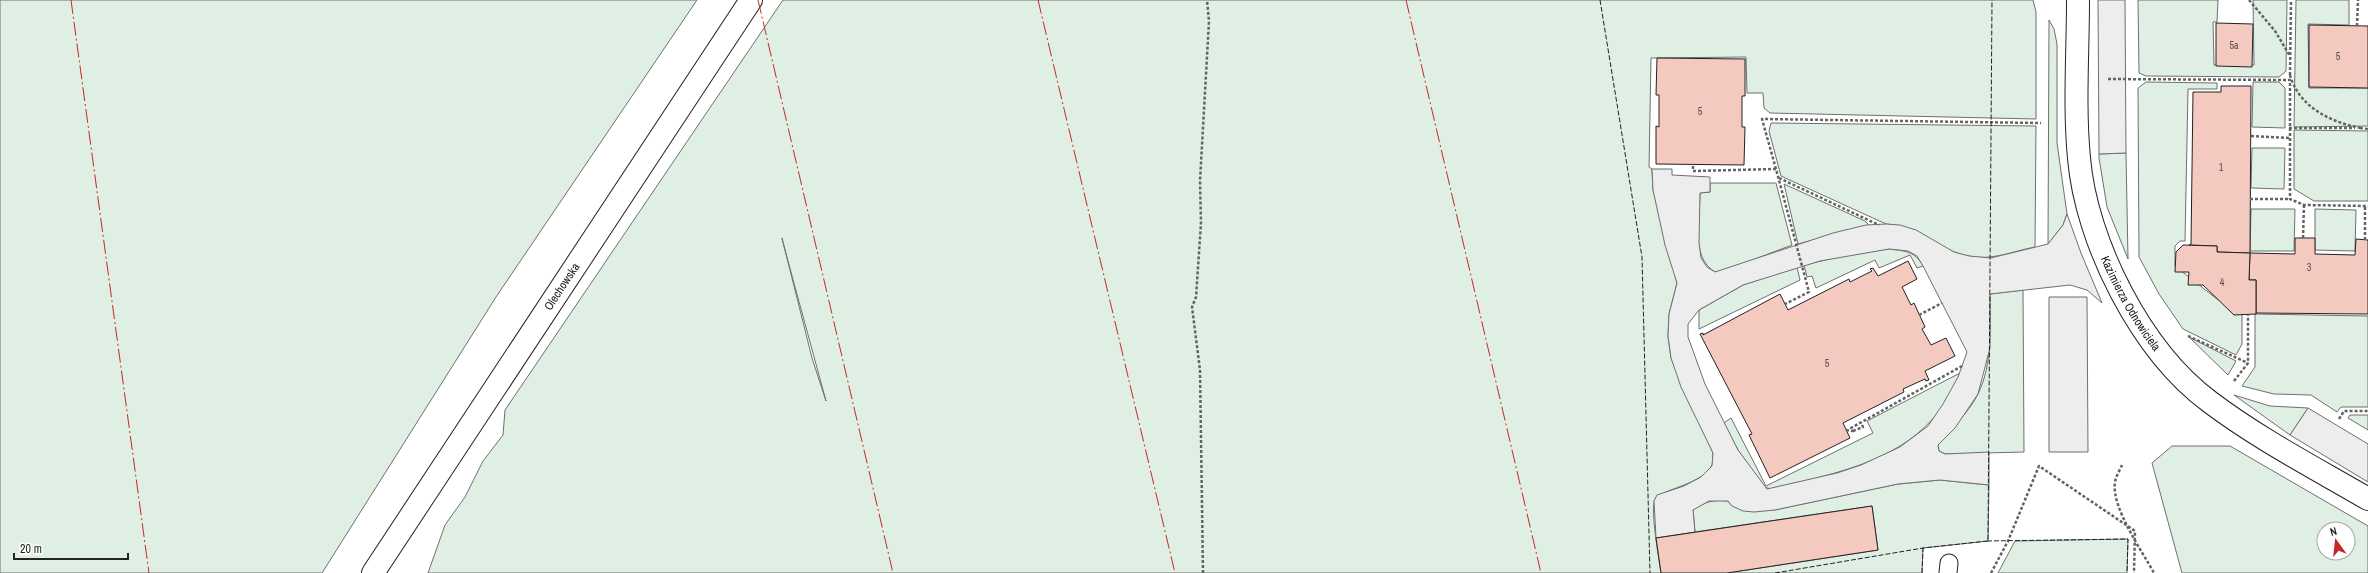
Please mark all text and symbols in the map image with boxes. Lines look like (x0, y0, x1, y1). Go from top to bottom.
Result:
house number: 5a (2229, 39, 2239, 52)
house number: 5 (2336, 50, 2341, 63)
house number: 5 (1698, 105, 1703, 118)
house number: 1 (2219, 161, 2224, 174)
street label: Kazimierza Odnowiciela (2097, 253, 2164, 355)
street label: Olechowska (540, 259, 584, 313)
house number: 3 (2307, 261, 2312, 274)
house number: 4 (2220, 276, 2225, 289)
house number: 5 (1825, 357, 1830, 370)
north arrow (2316, 521, 2356, 561)
text: N (2328, 524, 2338, 539)
scale bar (14, 535, 128, 561)
text: 20 m (20, 541, 42, 557)

